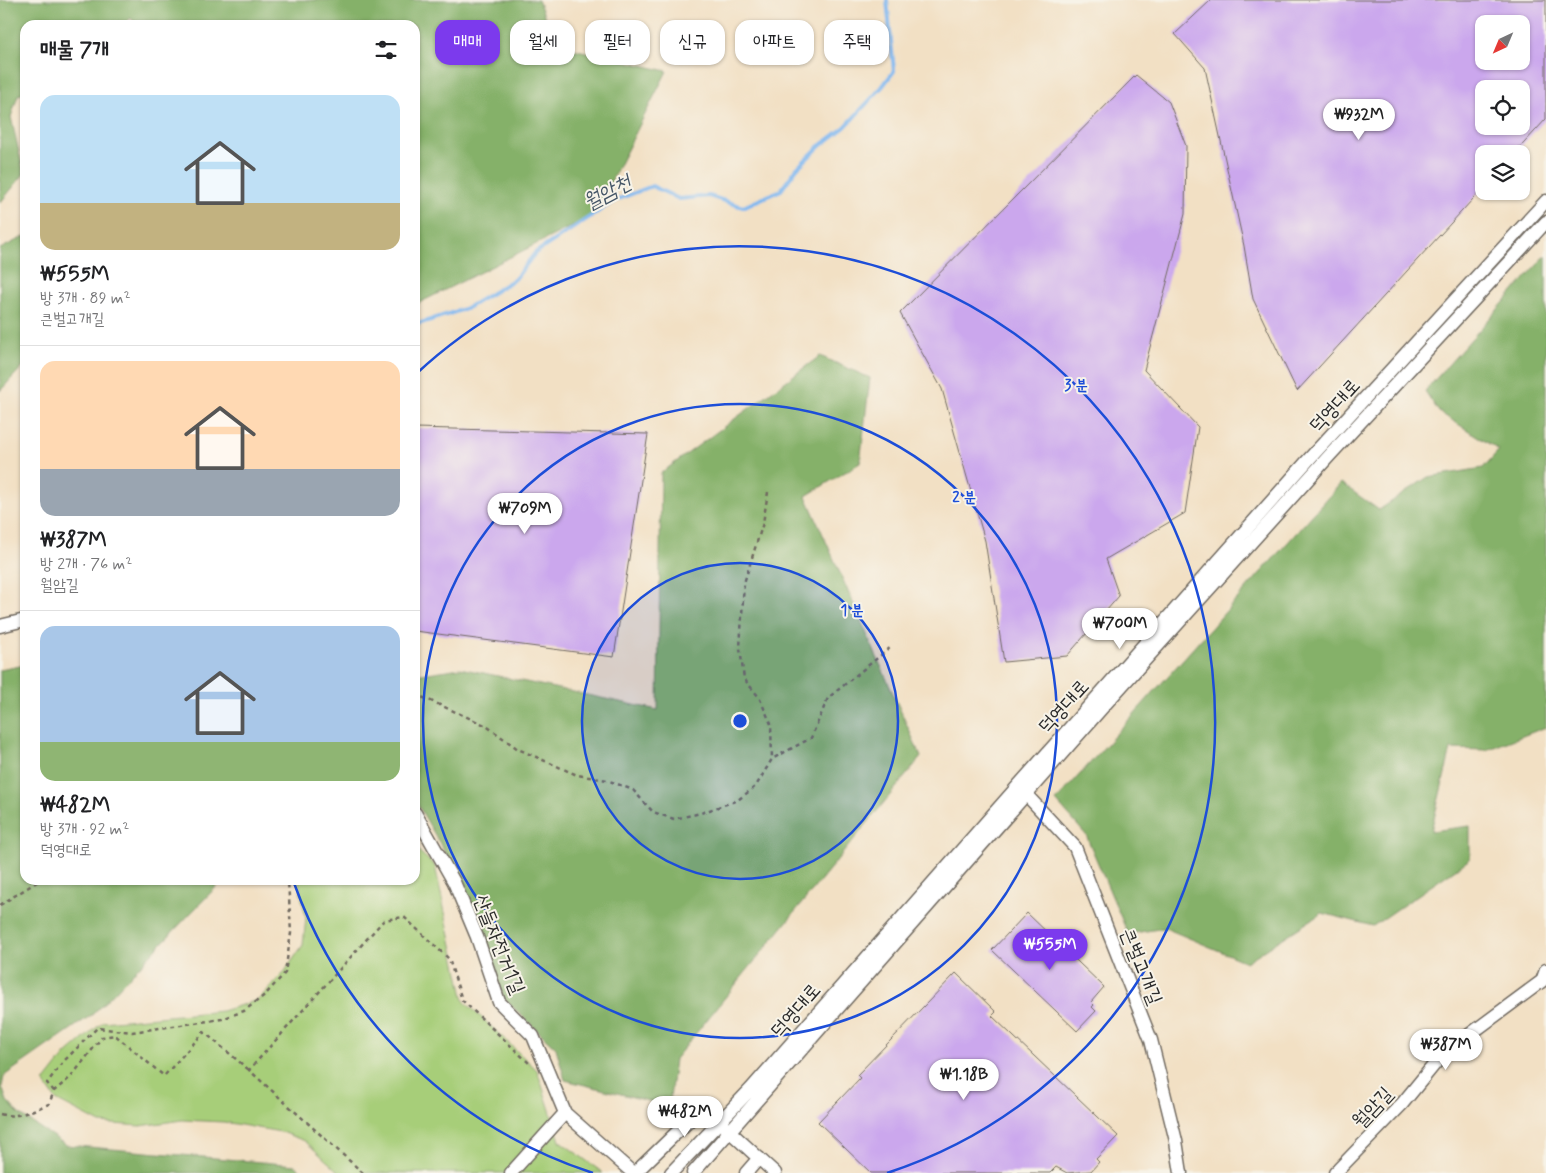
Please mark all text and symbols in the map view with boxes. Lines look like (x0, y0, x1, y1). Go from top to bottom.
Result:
north arrow (1475, 15, 1530, 70)
map controls (1475, 15, 1530, 200)
chip: 매매 (435, 20, 500, 65)
chip: 월세 (510, 20, 575, 65)
chip: 필터 (585, 20, 650, 65)
chip: 신규 (660, 20, 725, 65)
chip: 아파트 (735, 20, 814, 65)
chip: 주택 (824, 20, 889, 65)
text: 매물 7개 (40, 36, 109, 64)
icon: filters (372, 36, 400, 64)
button: locate (1475, 80, 1530, 135)
pin: ₩932M (1324, 98, 1394, 141)
text: ₩932M (1334, 104, 1384, 125)
icon: home (175, 128, 265, 218)
button: layers (1475, 145, 1530, 200)
water label: 월암천 (579, 168, 638, 217)
text: ₩555M (40, 260, 110, 288)
text: 방 3개 · 89 m² (40, 288, 131, 309)
text: 큰벌고개길 (40, 309, 104, 330)
street label: 덕영대로 (1304, 373, 1367, 439)
text: 3 분 (1065, 376, 1087, 396)
icon: home (175, 393, 265, 483)
text: 2 분 (952, 488, 976, 508)
pin: ₩709M (490, 492, 560, 535)
text: ₩709M (498, 498, 552, 519)
text: ₩387M (40, 526, 107, 554)
text: 방 2개 · 76 m² (40, 554, 132, 575)
text: 월암길 (40, 575, 79, 596)
text: 1 분 (841, 601, 863, 621)
pin: ₩700M (1085, 608, 1155, 650)
text: ₩700M (1093, 613, 1147, 634)
icon: home (175, 658, 265, 748)
street label: 덕영대로 (1033, 674, 1096, 740)
centre of rings (731, 712, 749, 730)
text: ₩482M (40, 791, 110, 819)
text: 방 3개 · 92 m² (40, 819, 129, 840)
text: 덕영대로 (40, 840, 92, 861)
street label: 산들자전거1길 (466, 891, 531, 999)
street label: 큰벌고개길 (1113, 924, 1168, 1009)
pin: ₩555M (1015, 928, 1085, 971)
text: ₩555M (1024, 934, 1076, 955)
street label: 덕영대로 (765, 978, 827, 1044)
pin: ₩387M (1411, 1028, 1481, 1071)
text: ₩387M (1421, 1034, 1471, 1055)
pin: ₩1.18B (923, 1058, 1005, 1101)
text: ₩1.18B (940, 1064, 988, 1085)
street label: 월암길 (1347, 1081, 1399, 1135)
pin: ₩482M (650, 1096, 720, 1138)
text: ₩482M (658, 1101, 712, 1122)

